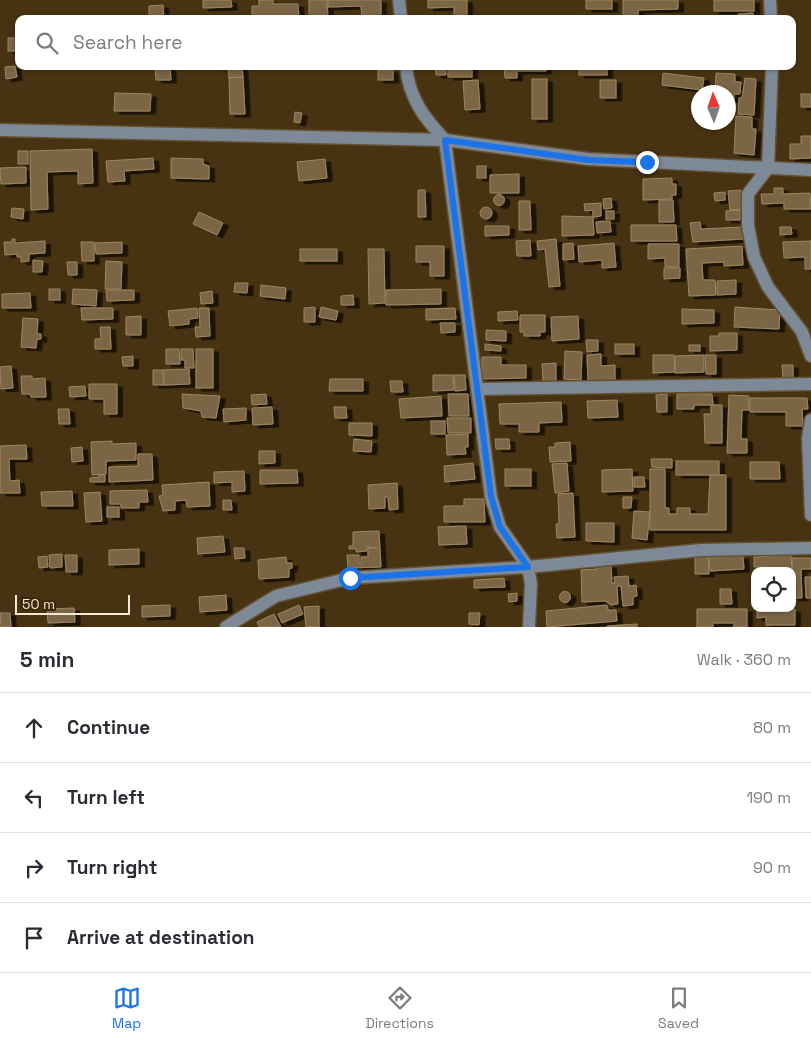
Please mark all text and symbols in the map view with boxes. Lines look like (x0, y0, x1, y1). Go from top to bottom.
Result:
search box (15, 15, 796, 70)
icon: search (33, 29, 61, 57)
text: Search here (73, 30, 183, 55)
north arrow (691, 85, 736, 130)
route end (636, 151, 659, 174)
route start (339, 567, 362, 590)
map controls (751, 567, 796, 612)
button: locate (751, 567, 796, 612)
scale bar (15, 592, 130, 615)
text: 50 m (22, 595, 55, 613)
text: 5 min (20, 646, 74, 673)
text: Walk · 360 m (697, 649, 791, 670)
icon: ahead (20, 714, 48, 742)
text: Continue (67, 715, 150, 740)
text: 80 m (753, 717, 791, 738)
icon: left (20, 784, 48, 812)
text: Turn left (67, 785, 145, 810)
text: 190 m (746, 787, 791, 808)
icon: right (20, 854, 48, 882)
text: Turn right (67, 855, 157, 880)
text: 90 m (753, 857, 791, 878)
icon: arrive (20, 924, 48, 952)
text: Arrive at destination (67, 925, 255, 950)
tab: Map (112, 984, 141, 1032)
tab: Directions (365, 984, 434, 1032)
tab: Saved (658, 984, 699, 1032)

